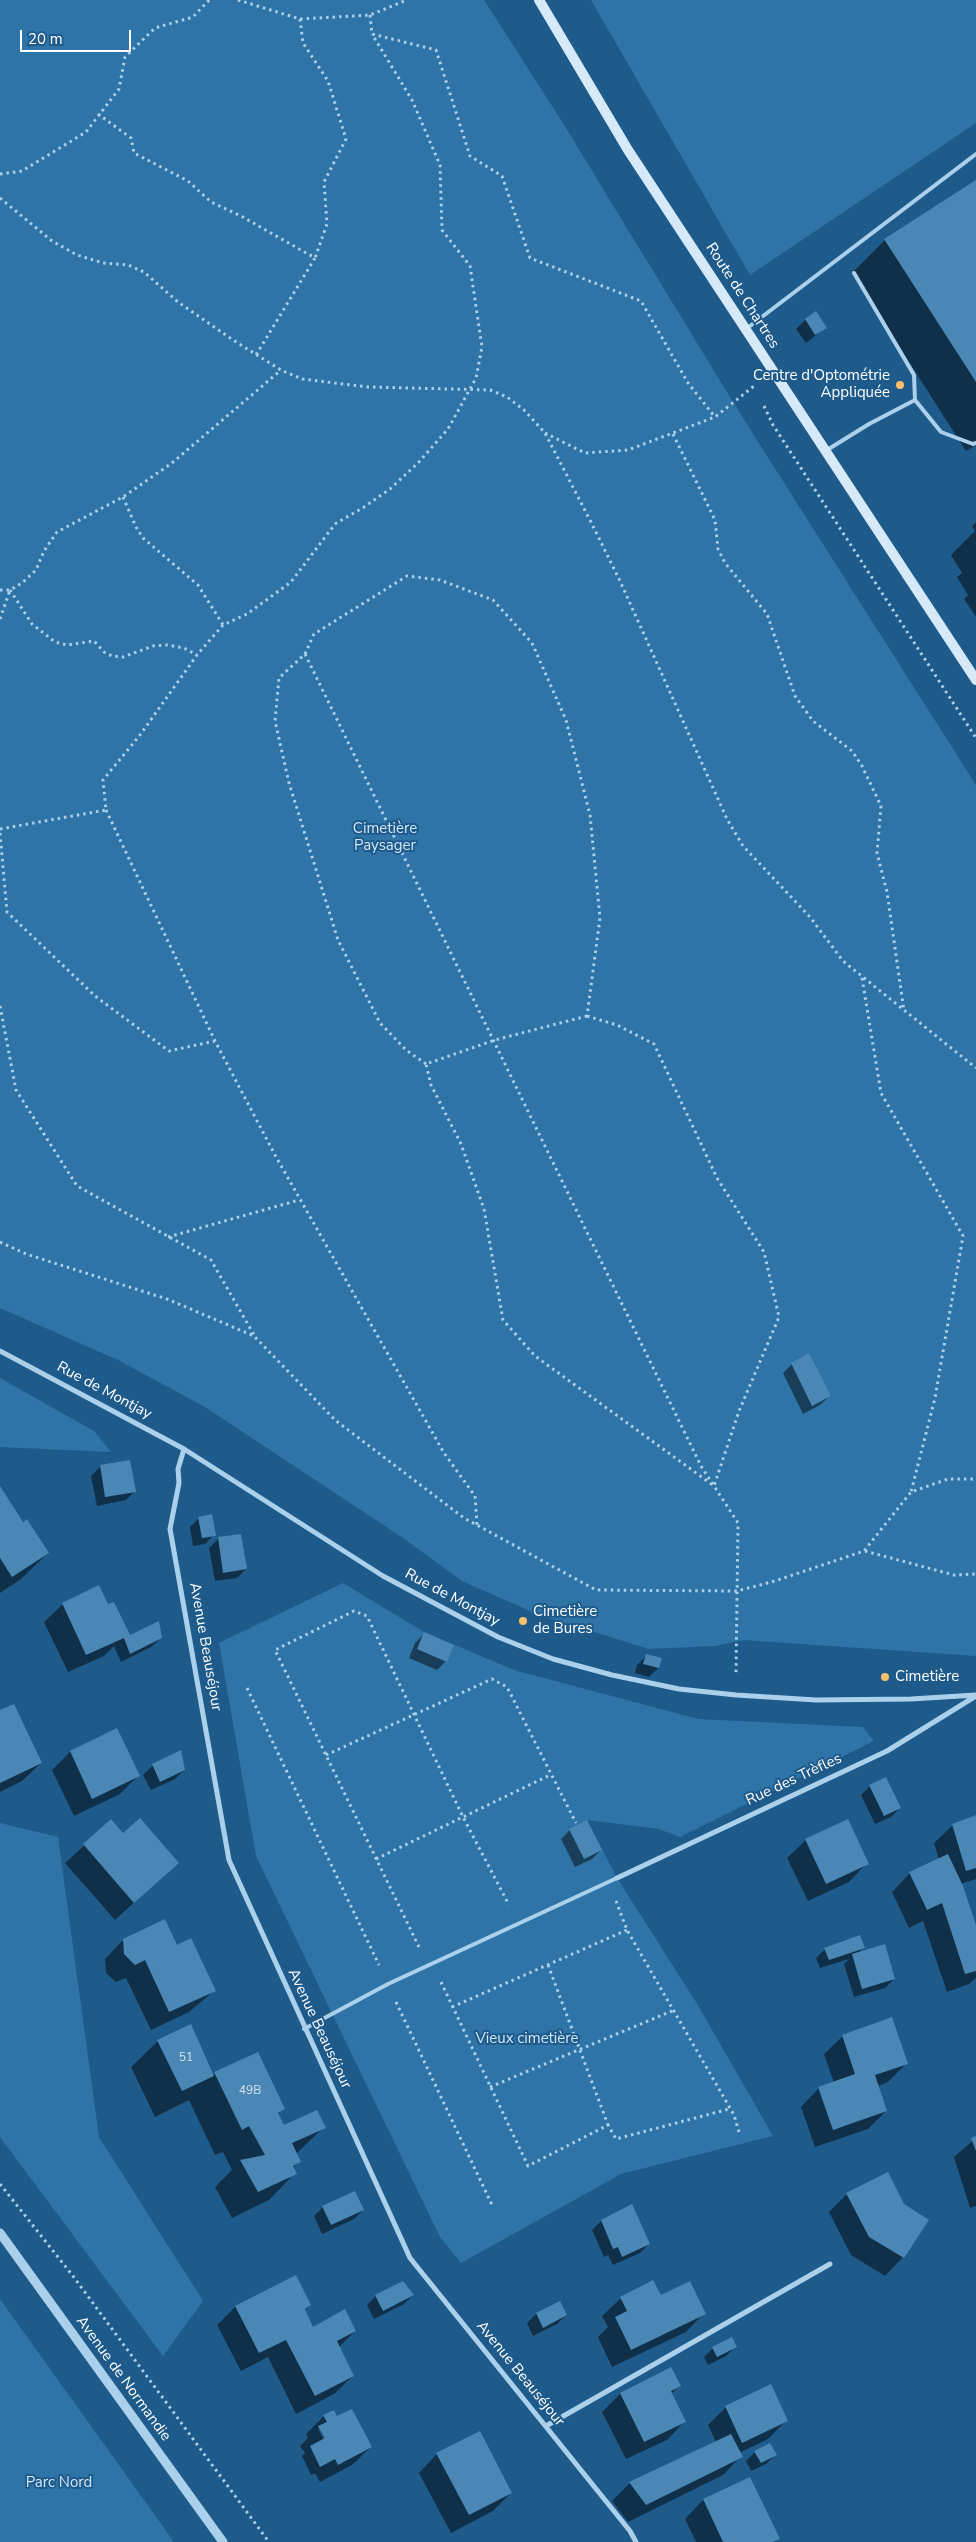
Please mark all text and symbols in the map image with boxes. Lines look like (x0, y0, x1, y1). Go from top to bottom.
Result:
scale bar (22, 20, 134, 52)
text: 20 m (28, 29, 63, 49)
street label: Route de Chartres (701, 240, 783, 352)
place label: Centre d'Optométrie Appliquée (753, 367, 890, 402)
marker: Centre d'Optométrie Appliquée (894, 379, 906, 391)
park label: Cimetière Paysager (353, 820, 417, 855)
street label: Rue de Montjay (53, 1358, 155, 1424)
street label: Rue de Montjay (401, 1565, 503, 1631)
street label: Avenue Beauséjour (185, 1581, 225, 1713)
place label: Cimetière de Bures (533, 1603, 597, 1638)
marker: Cimetière de Bures (517, 1615, 529, 1627)
place label: Cimetière (895, 1668, 959, 1686)
marker: Cimetière (879, 1671, 891, 1683)
street label: Rue des Trèfles (743, 1750, 845, 1810)
street label: Avenue Beauséjour (283, 1966, 355, 2092)
park label: Vieux cimetière (475, 2030, 579, 2048)
house number: 51 (179, 2051, 193, 2065)
house number: 49B (239, 2084, 261, 2098)
street label: Avenue de Normandie (72, 2313, 174, 2445)
street label: Avenue Beauséjour (472, 2318, 568, 2430)
park label: Parc Nord (26, 2474, 92, 2492)

